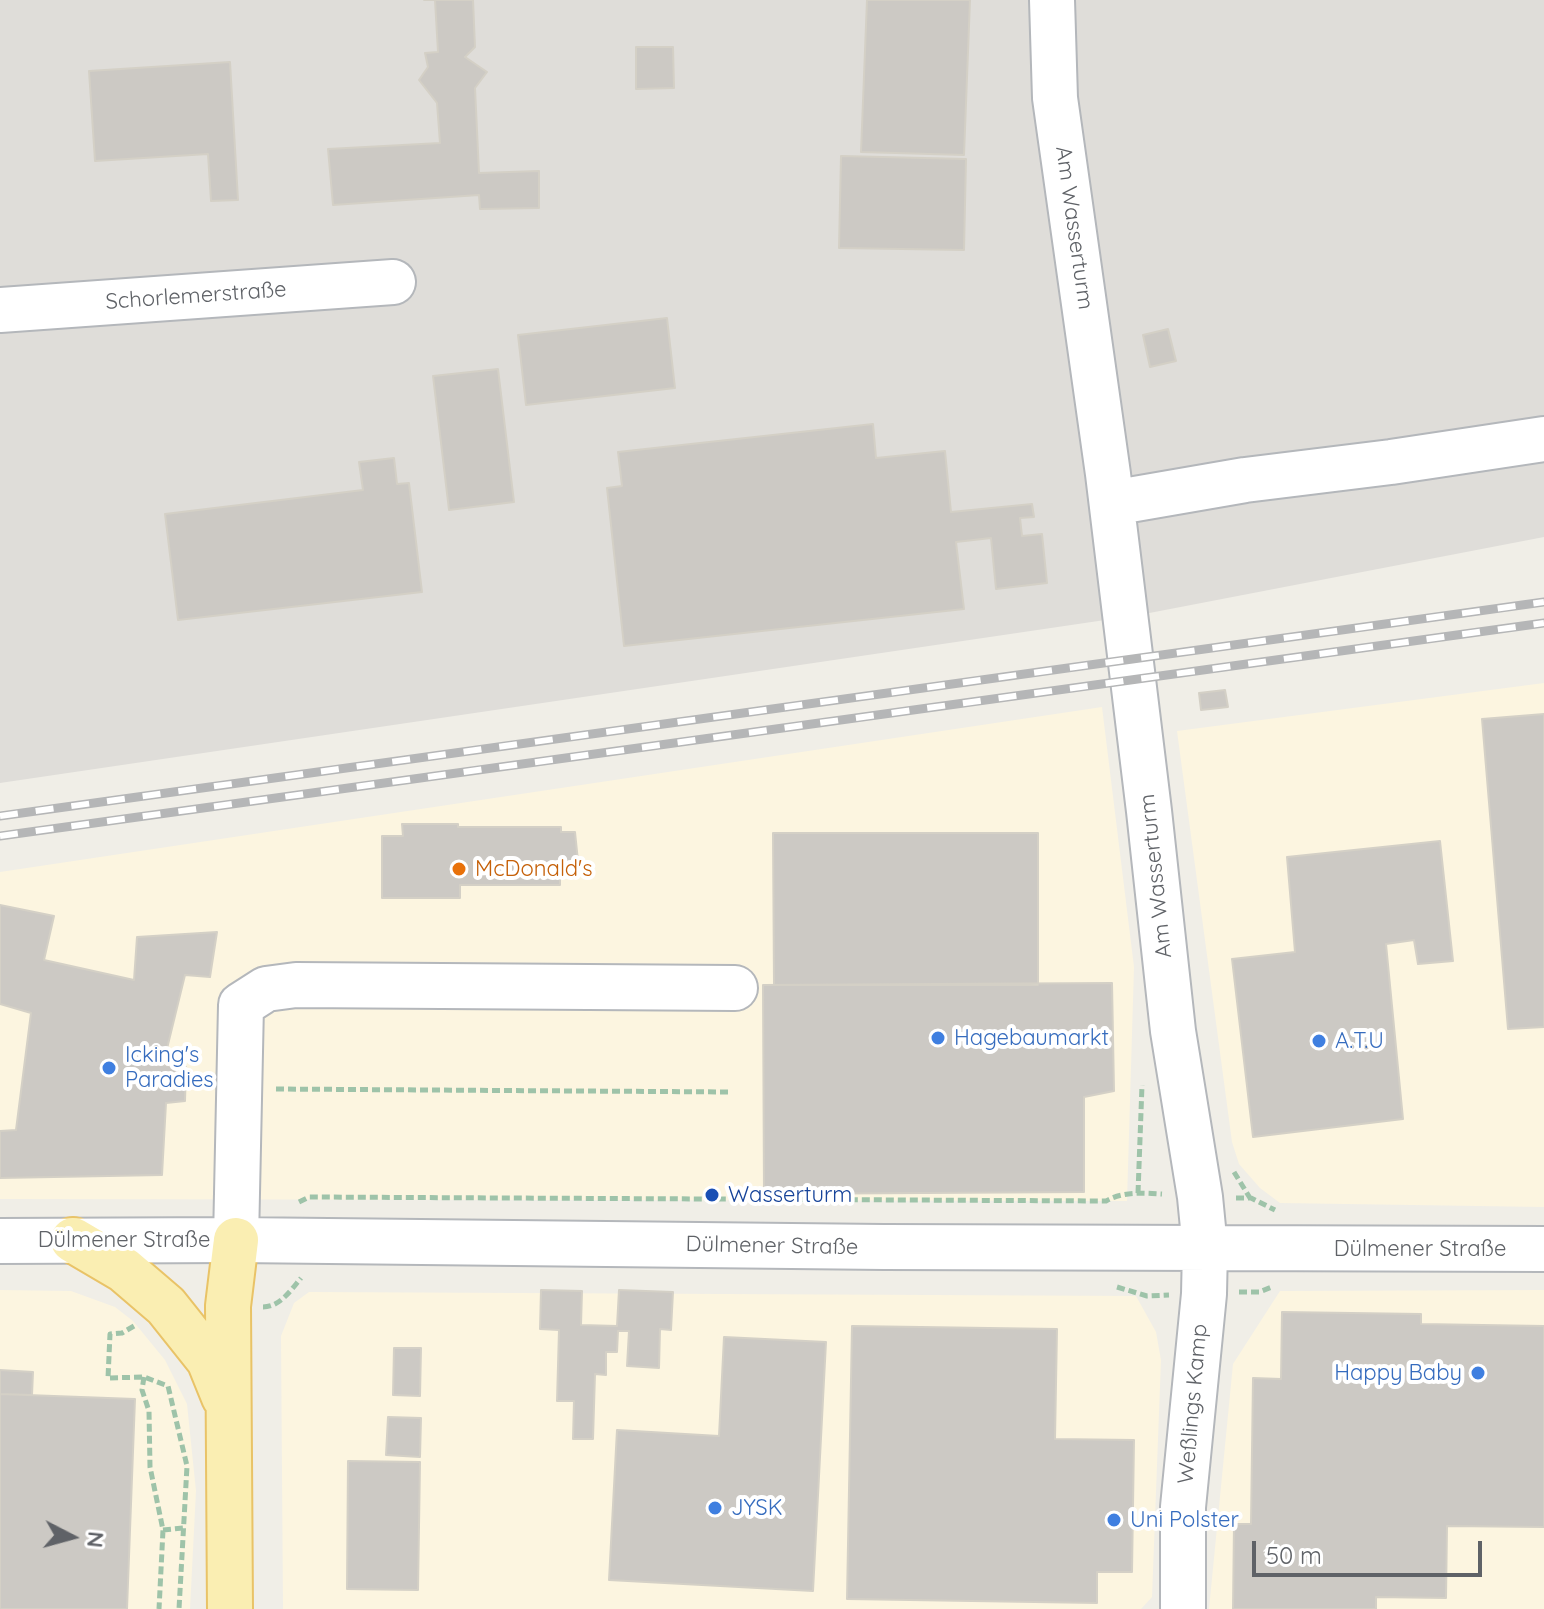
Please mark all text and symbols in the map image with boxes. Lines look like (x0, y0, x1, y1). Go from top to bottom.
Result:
street label: Am Wasserturm (1049, 145, 1099, 311)
street label: Schorlemerstraße (105, 277, 287, 315)
street label: Am Wasserturm (1134, 793, 1178, 959)
place label: McDonald's (475, 856, 593, 882)
marker: McDonald's (450, 860, 468, 878)
place label: Hagebaumarkt (954, 1025, 1109, 1051)
place label: A.T.U (1335, 1028, 1384, 1054)
marker: Hagebaumarkt (929, 1029, 947, 1047)
marker: A.T.U (1310, 1032, 1328, 1050)
place label: Icking's Paradies (125, 1042, 214, 1094)
marker: Icking's Paradies (100, 1059, 118, 1077)
place label: Wasserturm (728, 1182, 852, 1208)
marker: Wasserturm (703, 1186, 721, 1204)
street label: Dülmener Straße (38, 1227, 210, 1253)
street label: Dülmener Straße (685, 1231, 859, 1261)
street label: Dülmener Straße (1334, 1236, 1506, 1262)
street label: Weßlings Kamp (1173, 1323, 1213, 1485)
place label: Happy Baby (1334, 1360, 1462, 1386)
marker: Happy Baby (1469, 1364, 1487, 1382)
place label: JYSK (731, 1495, 783, 1521)
north arrow (32, 1497, 112, 1577)
marker: JYSK (706, 1499, 724, 1517)
place label: Uni Polster (1130, 1507, 1239, 1533)
marker: Uni Polster (1105, 1511, 1123, 1529)
scale bar (1256, 1525, 1486, 1575)
text: N (81, 1530, 111, 1549)
text: 50 m (1266, 1540, 1322, 1570)

